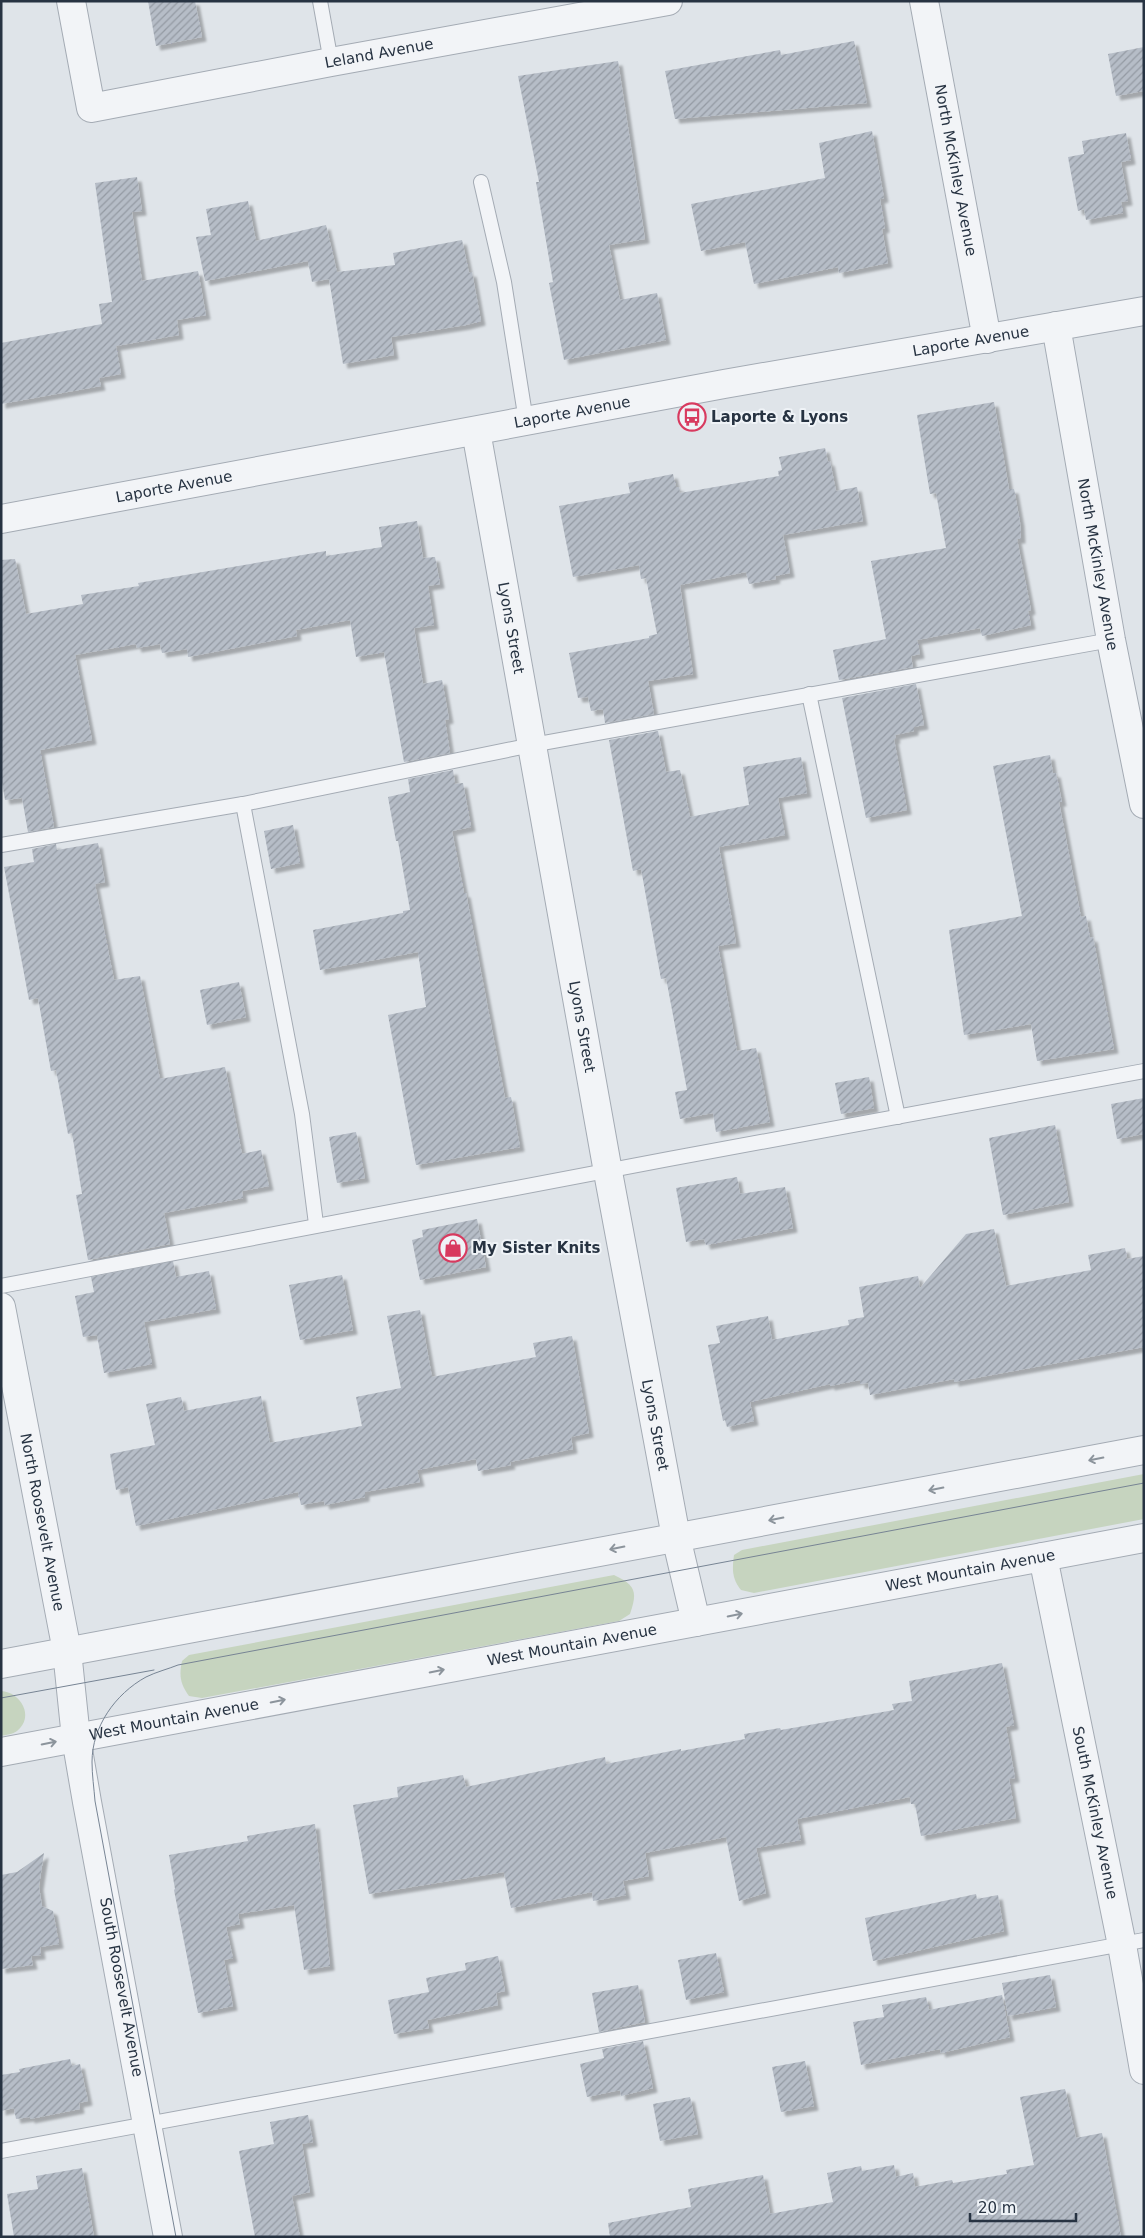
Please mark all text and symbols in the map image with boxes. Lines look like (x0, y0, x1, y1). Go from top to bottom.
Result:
street label: Leland Avenue (323, 35, 435, 72)
street label: North McKinley Avenue (931, 83, 980, 257)
street label: Laporte Avenue (911, 322, 1031, 360)
street label: Laporte Avenue (512, 393, 632, 432)
bus stop icon: Laporte & Lyons (677, 402, 707, 432)
place label: Laporte & Lyons (711, 408, 848, 426)
street label: Laporte Avenue (114, 467, 234, 506)
street label: North McKinley Avenue (1074, 477, 1122, 652)
street label: Lyons Street (494, 581, 528, 675)
street label: Lyons Street (565, 979, 599, 1074)
shop icon: My Sister Knits (438, 1233, 468, 1263)
place label: My Sister Knits (472, 1239, 600, 1257)
street label: Lyons Street (638, 1378, 672, 1472)
street label: North Roosevelt Avenue (16, 1432, 68, 1613)
one-way arrow (1088, 1455, 1104, 1464)
one-way arrow (928, 1484, 944, 1494)
one-way arrow (769, 1514, 785, 1524)
one-way arrow (609, 1544, 625, 1554)
street label: West Mountain Avenue (884, 1546, 1056, 1595)
one-way arrow (726, 1609, 742, 1619)
street label: West Mountain Avenue (486, 1620, 658, 1670)
one-way arrow (429, 1665, 445, 1675)
street label: West Mountain Avenue (88, 1695, 260, 1744)
one-way arrow (269, 1695, 285, 1705)
street label: South McKinley Avenue (1069, 1725, 1121, 1901)
one-way arrow (41, 1738, 57, 1748)
street label: South Roosevelt Avenue (96, 1896, 147, 2078)
scale bar (970, 2190, 1076, 2222)
text: 20 m (978, 2199, 1016, 2217)

